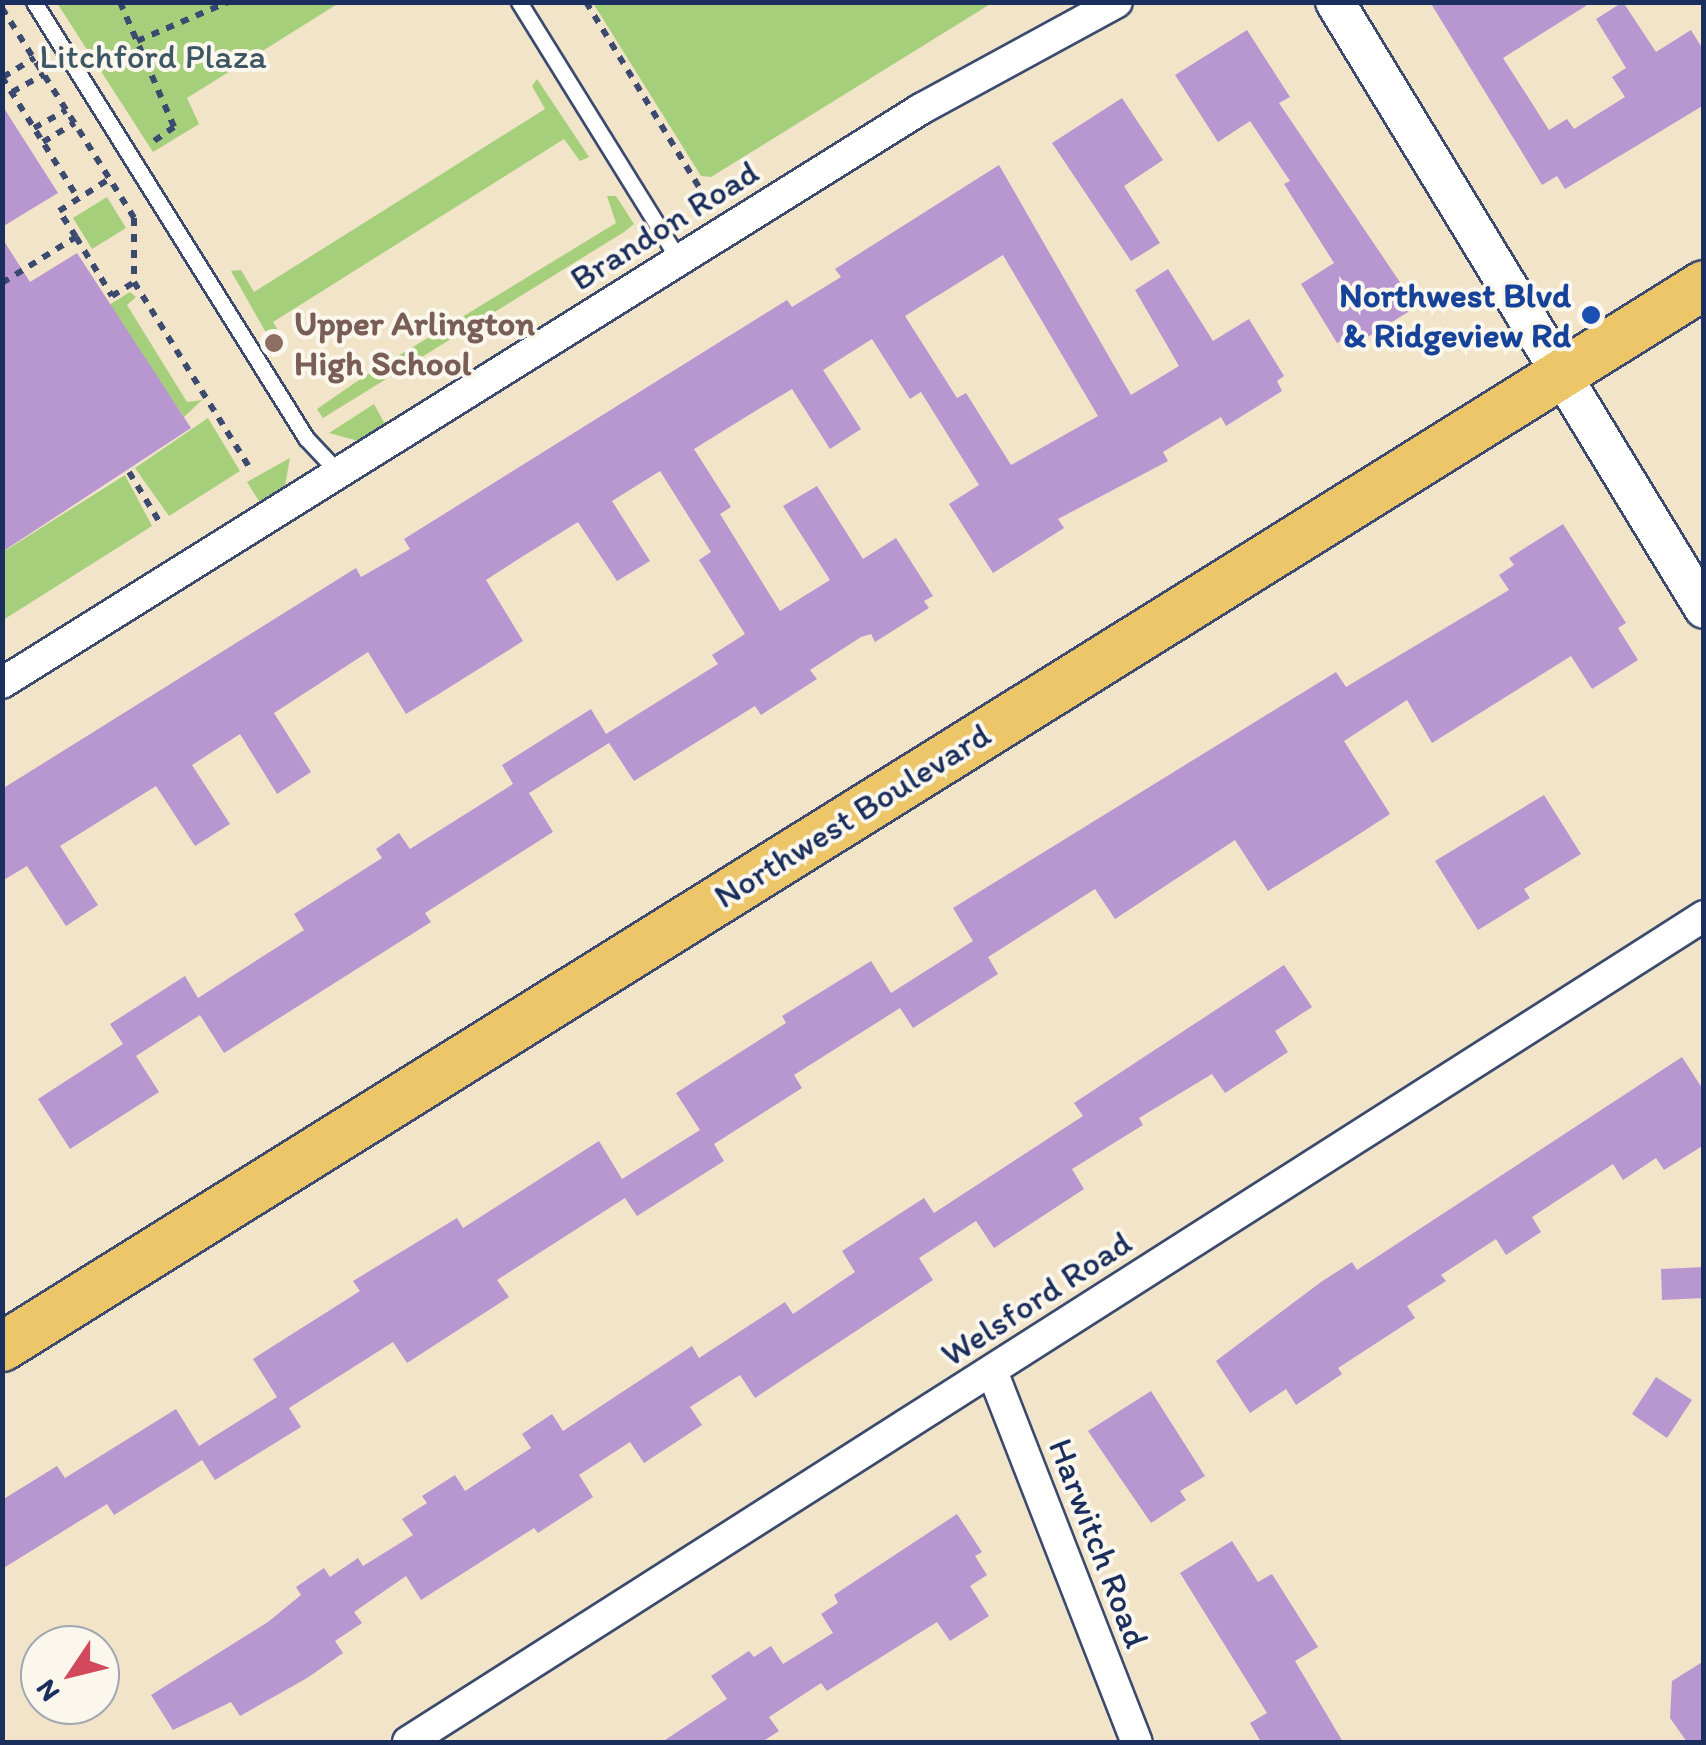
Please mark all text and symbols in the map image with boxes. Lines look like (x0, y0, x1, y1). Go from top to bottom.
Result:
park label: Litchford Plaza (40, 35, 266, 77)
street label: Brandon Road (562, 151, 766, 299)
place label: Northwest Blvd & Ridgeview Rd (1339, 274, 1571, 356)
place label: Upper Arlington High School (294, 302, 535, 384)
marker: Northwest Blvd & Ridgeview Rd (1580, 304, 1602, 326)
marker: Upper Arlington High School (263, 332, 285, 354)
street label: Northwest Boulevard (706, 713, 998, 917)
street label: Welsford Road (933, 1221, 1139, 1375)
street label: Harwitch Road (1040, 1433, 1158, 1653)
north arrow (20, 1625, 120, 1725)
text: N (28, 1674, 66, 1709)

